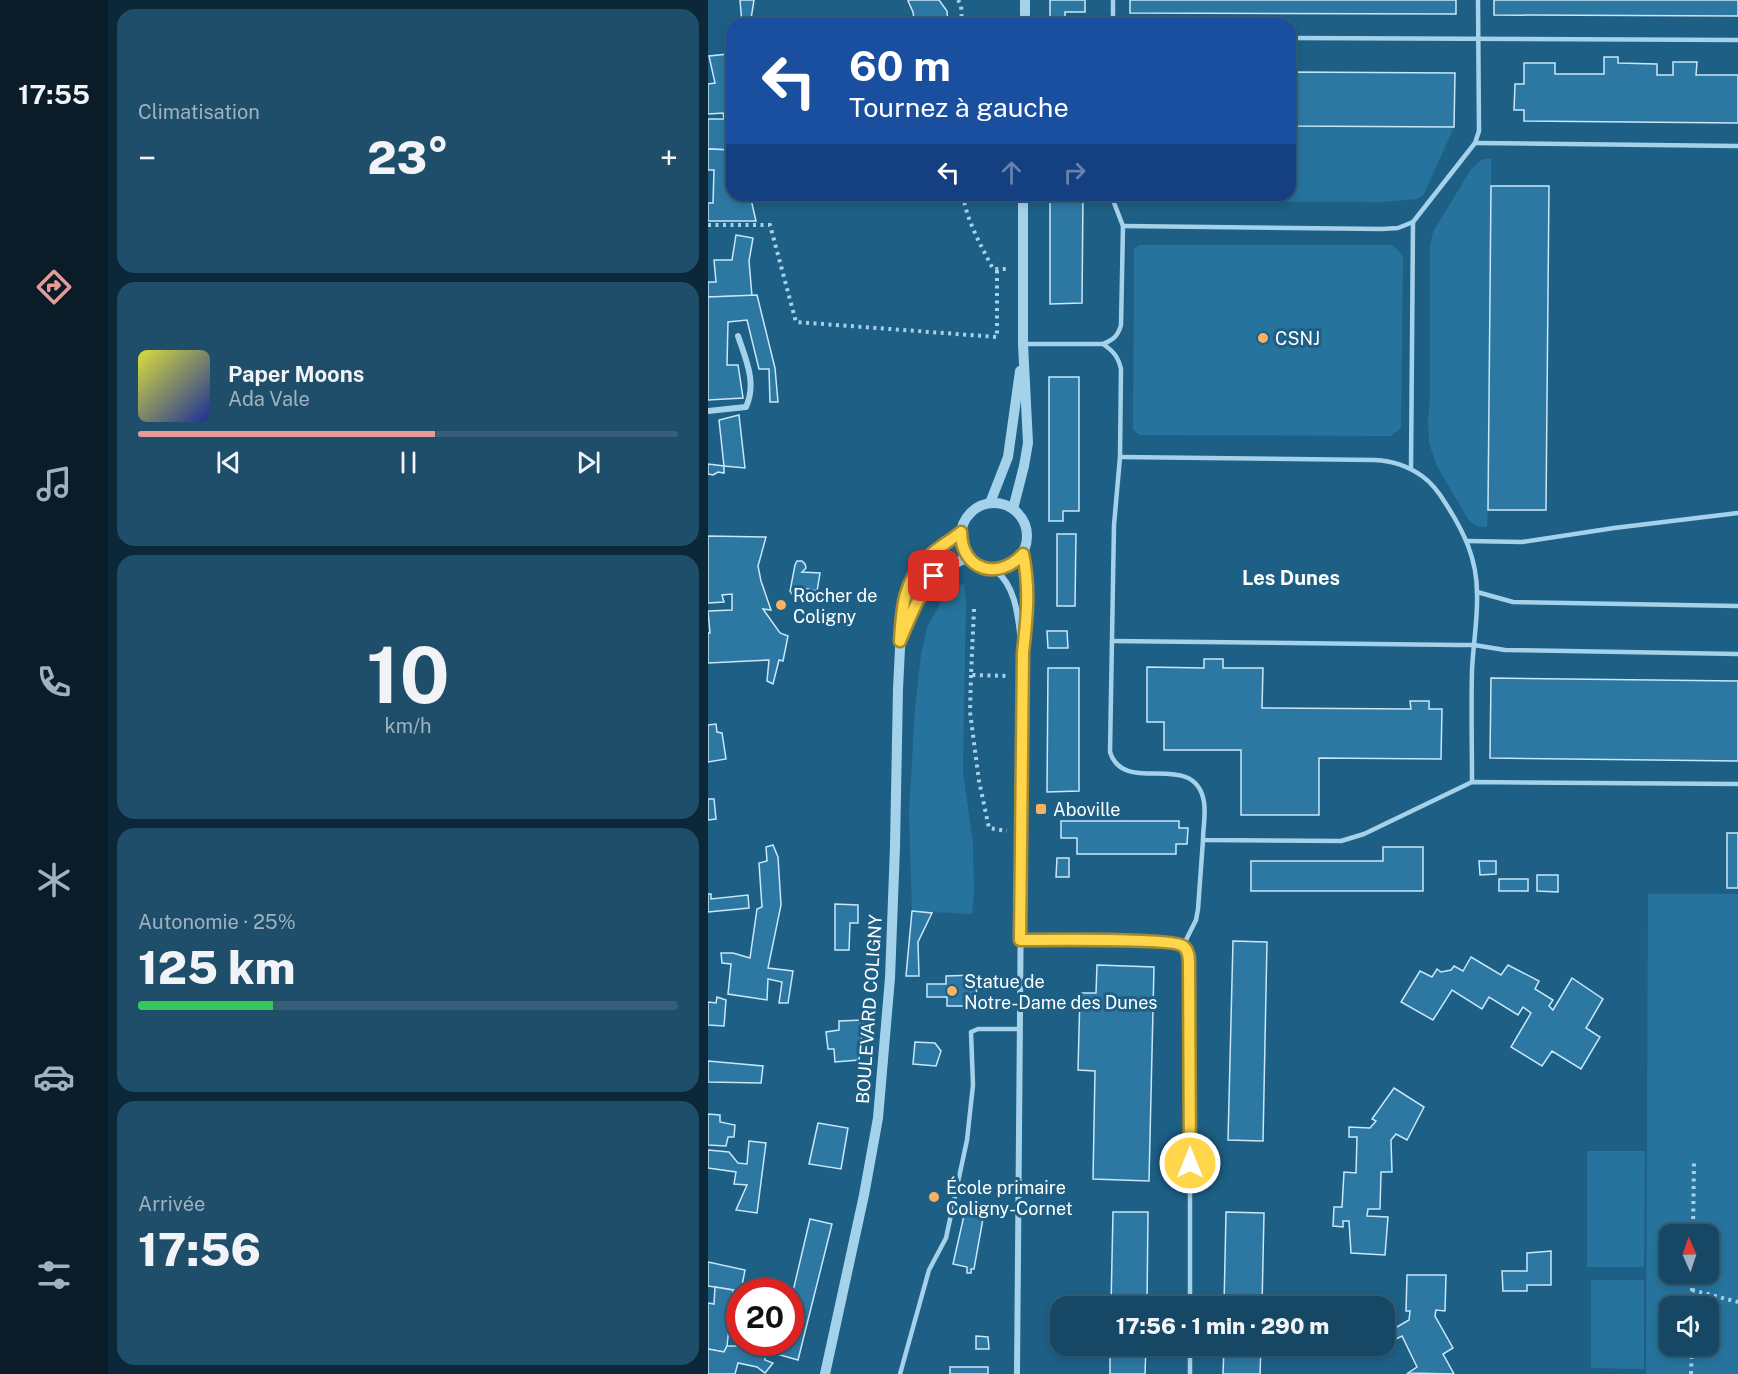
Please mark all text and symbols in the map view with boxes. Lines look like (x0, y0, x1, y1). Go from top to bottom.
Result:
text: 60 m (849, 41, 951, 90)
icon: left (750, 42, 828, 120)
text: 17:55 (18, 78, 90, 110)
text: Tournez à gauche (849, 91, 1069, 123)
text: Climatisation (138, 100, 260, 124)
text: 23° (367, 131, 449, 184)
text: − (138, 139, 156, 177)
text: + (660, 139, 678, 177)
icon: left (932, 156, 965, 189)
icon: ahead (995, 156, 1028, 189)
icon: right (1058, 156, 1091, 189)
icon: directions (33, 266, 75, 308)
place label: CSNJ (1275, 328, 1320, 349)
marker: CSNJ (1256, 331, 1270, 345)
text: Paper Moons (228, 361, 364, 387)
text: Ada Vale (228, 387, 310, 411)
icon: previous (212, 446, 245, 479)
icon: pause (392, 446, 425, 479)
icon: next (572, 446, 605, 479)
icon: music (33, 463, 75, 505)
pin (908, 550, 959, 601)
icon: arrive (917, 559, 950, 592)
district label: Les Dunes (1242, 566, 1340, 590)
place label: Rocher de Coligny (793, 585, 877, 627)
marker: Rocher de Coligny (774, 598, 788, 612)
text: 10 (366, 629, 450, 721)
icon: phone (33, 661, 75, 703)
text: km/h (384, 714, 432, 738)
place label: Aboville (1053, 799, 1121, 820)
marker: Aboville (1034, 802, 1048, 816)
icon: climate (33, 859, 75, 901)
text: Autonomie · 25% (138, 910, 296, 934)
street label: BOULEVARD COLIGNY (852, 914, 886, 1104)
text: 125 km (138, 941, 295, 994)
place label: Statue de Notre-Dame des Dunes (964, 971, 1157, 1013)
marker: Statue de Notre-Dame des Dunes (945, 984, 959, 998)
icon: car (33, 1056, 75, 1098)
position arrow (1158, 1131, 1222, 1195)
place label: École primaire Coligny-Cornet (946, 1176, 1073, 1219)
marker: École primaire Coligny-Cornet (927, 1190, 941, 1204)
text: Arrivée (138, 1192, 205, 1216)
text: 17:56 (138, 1223, 261, 1276)
north arrow (1659, 1224, 1719, 1284)
map controls (1659, 1224, 1719, 1356)
icon: filters (33, 1254, 75, 1296)
speed limit sign: 20 (726, 1278, 804, 1356)
button: sound (1659, 1296, 1719, 1356)
text: 17:56 · 1 min · 290 m (1116, 1313, 1329, 1339)

